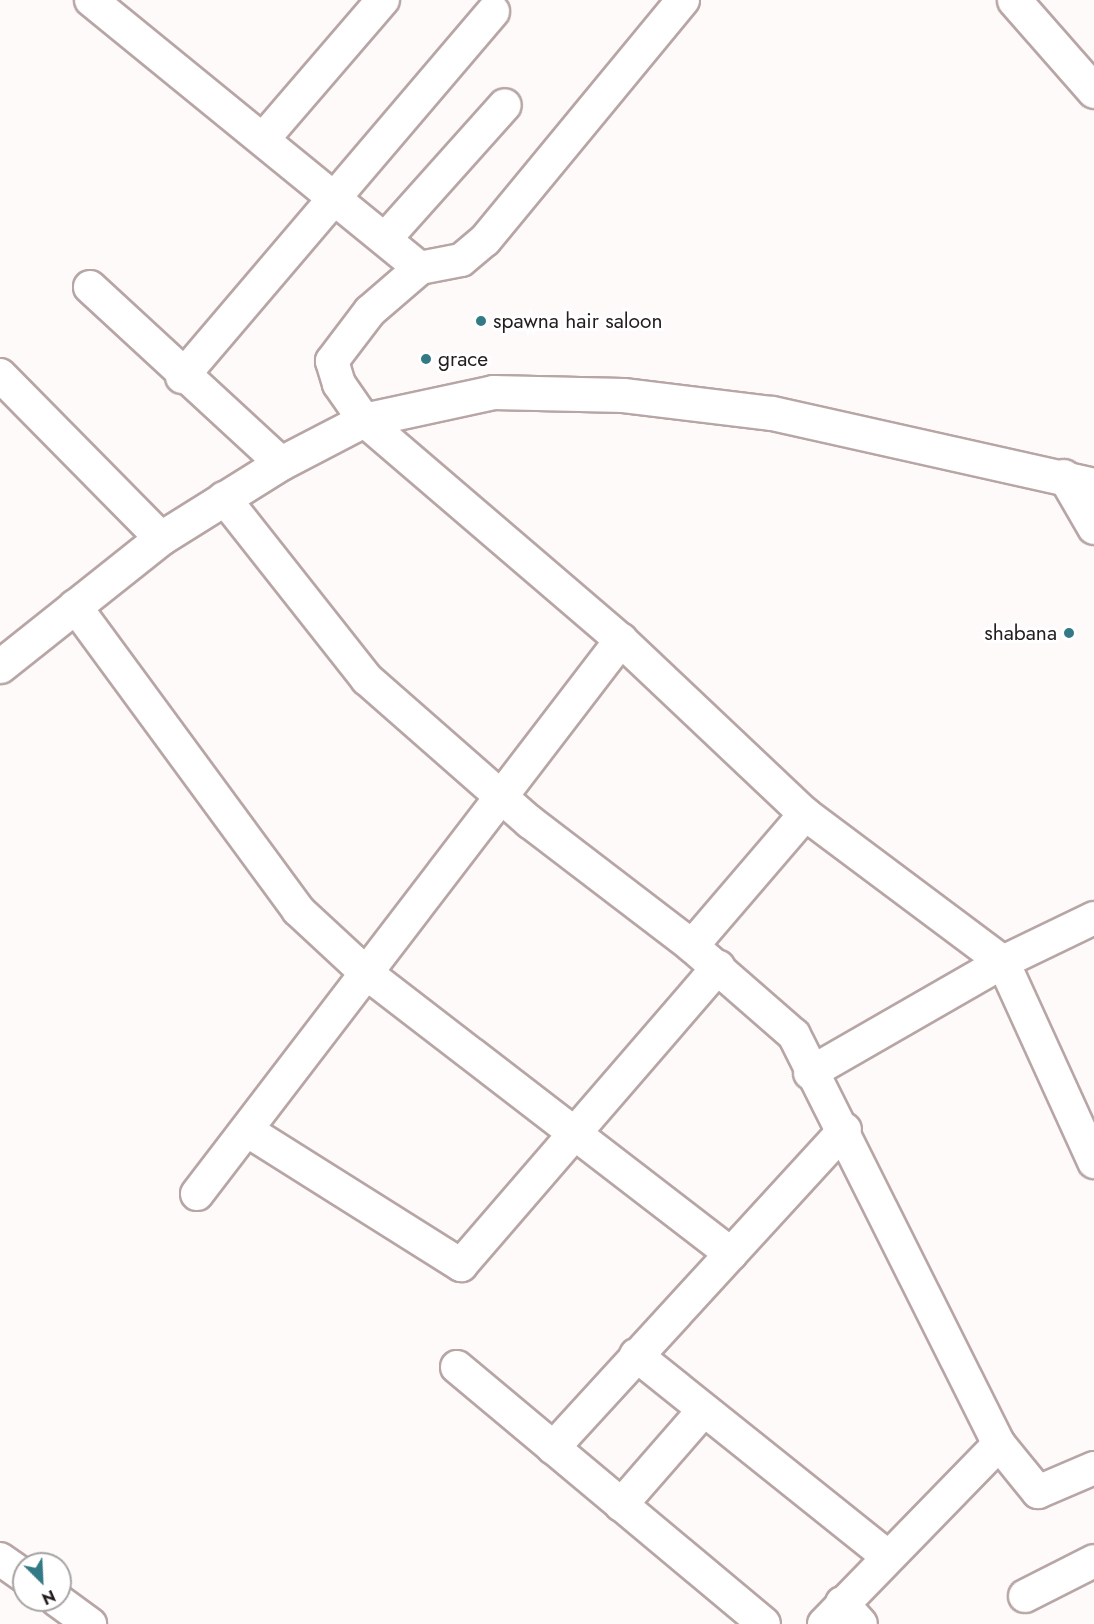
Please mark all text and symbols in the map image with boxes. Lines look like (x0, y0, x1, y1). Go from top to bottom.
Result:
place label: spawna hair saloon (493, 308, 663, 334)
marker: spawna hair saloon (474, 314, 488, 328)
place label: grace (438, 346, 488, 372)
marker: grace (419, 352, 433, 366)
place label: shabana (984, 620, 1057, 646)
marker: shabana (1062, 626, 1076, 640)
north arrow (12, 1552, 72, 1612)
text: N (38, 1584, 59, 1610)

